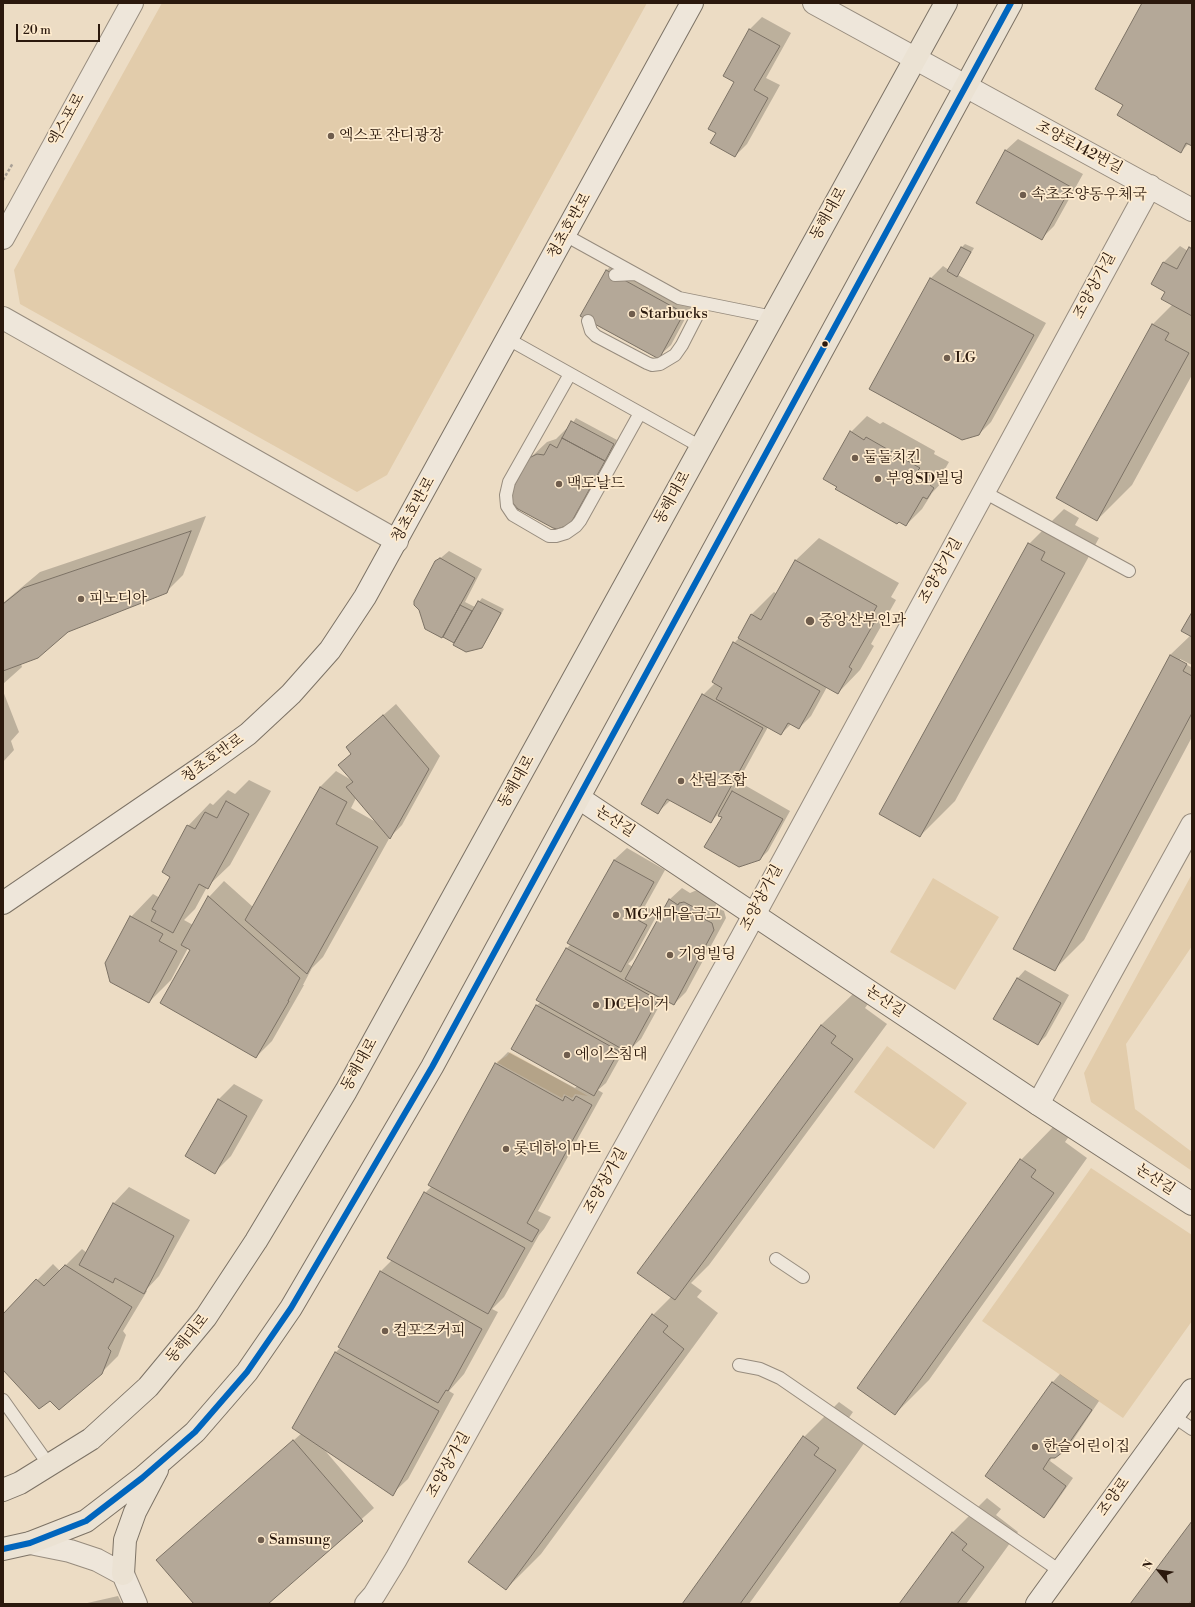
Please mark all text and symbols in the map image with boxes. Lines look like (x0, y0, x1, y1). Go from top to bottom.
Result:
scale bar (18, 16, 102, 42)
text: 20 m (23, 23, 51, 38)
street label: 엑스포로 (45, 90, 89, 150)
street label: 조양로142번길 (1032, 118, 1126, 178)
place label: 엑스포 잔디광장 (339, 127, 444, 145)
marker: 엑스포 잔디광장 (326, 131, 336, 141)
street label: 동해대로 (807, 184, 851, 244)
place label: 속초조양동우체국 (1031, 186, 1147, 204)
street label: 청초호반로 (545, 190, 595, 262)
marker: 속초조양동우체국 (1018, 190, 1028, 200)
street label: 조양상가길 (1070, 250, 1120, 322)
place label: Starbucks (640, 305, 708, 323)
marker: Starbucks (627, 309, 637, 319)
unlabelled marker (820, 339, 830, 349)
place label: LG (955, 349, 976, 367)
marker: LG (942, 353, 952, 363)
place label: 둘둘치킨 (863, 449, 921, 467)
marker: 둘둘치킨 (850, 453, 860, 463)
street label: 동해대로 (651, 468, 695, 528)
place label: 부영SD빌딩 (886, 470, 964, 488)
street label: 청초호반로 (389, 474, 439, 546)
marker: 부영SD빌딩 (873, 474, 883, 484)
place label: 맥도날드 (567, 475, 625, 493)
marker: 맥도날드 (554, 479, 564, 489)
street label: 조양상가길 (916, 535, 966, 607)
place label: 피노디아 (89, 590, 147, 608)
marker: 피노디아 (76, 594, 86, 604)
place label: 중앙산부인과 (819, 612, 906, 630)
marker: 중앙산부인과 (804, 615, 816, 627)
street label: 청초호반로 (178, 730, 248, 788)
street label: 동해대로 (495, 752, 539, 812)
place label: 산림조합 (689, 772, 747, 790)
marker: 산림조합 (676, 776, 686, 786)
street label: 논산길 (592, 803, 638, 841)
street label: 조양상가길 (737, 862, 787, 934)
place label: MG새마을금고 (624, 906, 721, 924)
marker: MG새마을금고 (611, 910, 621, 920)
place label: 기영빌딩 (678, 946, 736, 964)
marker: 기영빌딩 (665, 950, 675, 960)
street label: 논산길 (862, 982, 908, 1022)
place label: DC타이거 (604, 996, 669, 1014)
marker: DC타이거 (591, 1000, 601, 1010)
street label: 동해대로 (338, 1035, 382, 1095)
place label: 에이스침대 (575, 1046, 647, 1064)
marker: 에이스침대 (562, 1050, 572, 1060)
place label: 롯데하이마트 (514, 1140, 601, 1158)
marker: 롯데하이마트 (501, 1144, 511, 1154)
street label: 조양상가길 (581, 1145, 631, 1217)
street label: 논산길 (1132, 1161, 1178, 1199)
street label: 동해대로 (163, 1311, 213, 1367)
place label: 컴포즈커피 (393, 1322, 465, 1340)
marker: 컴포즈커피 (380, 1326, 390, 1336)
street label: 조양상가길 (424, 1429, 474, 1501)
place label: 한슬어린이집 (1043, 1438, 1130, 1456)
marker: 한슬어린이집 (1030, 1442, 1040, 1452)
street label: 조양로 (1094, 1474, 1134, 1520)
place label: Samsung (269, 1531, 330, 1549)
marker: Samsung (256, 1535, 266, 1545)
north arrow (1139, 1551, 1179, 1591)
text: N (1140, 1558, 1157, 1572)

